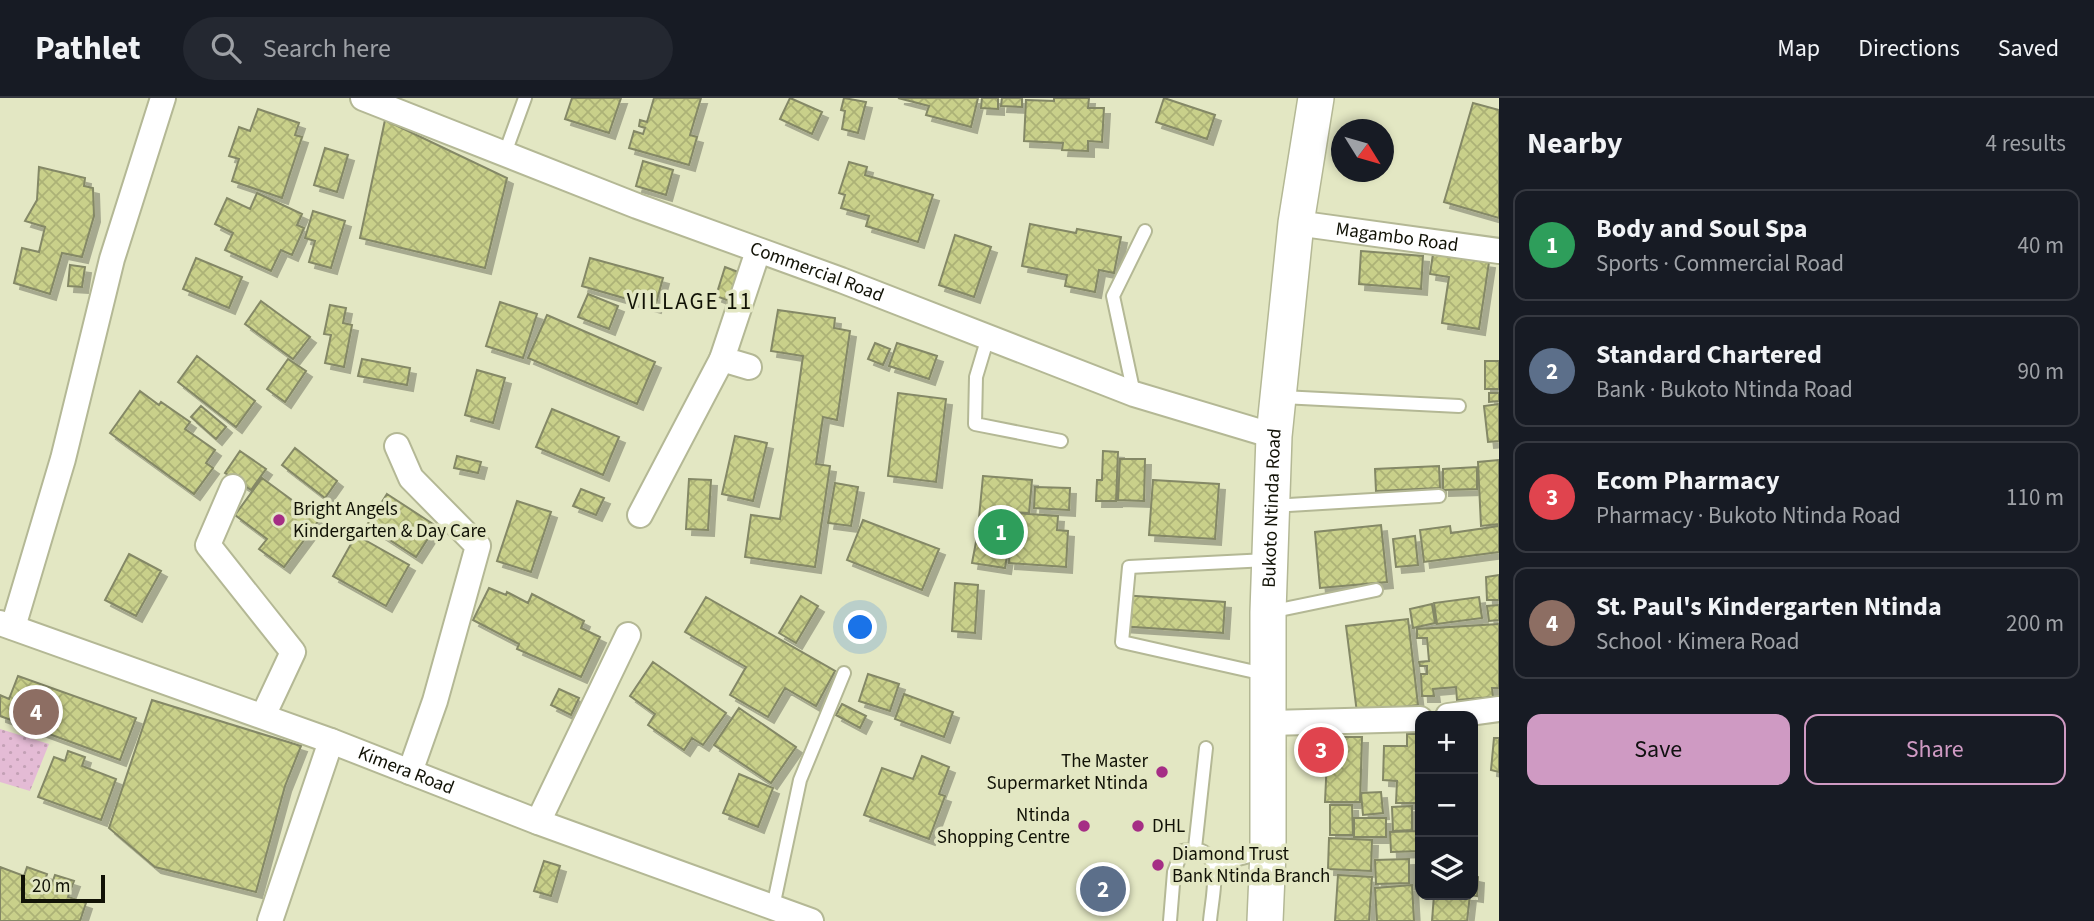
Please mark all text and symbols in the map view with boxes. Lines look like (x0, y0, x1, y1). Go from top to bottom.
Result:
search box (183, 17, 673, 80)
text: Pathlet (35, 25, 141, 72)
icon: search (207, 29, 245, 67)
text: Search here (263, 30, 391, 67)
text: Map (1777, 31, 1820, 66)
text: Directions (1858, 31, 1960, 66)
text: Saved (1998, 31, 2059, 66)
north arrow (1331, 119, 1394, 182)
text: Nearby (1527, 122, 1622, 165)
text: 4 results (1986, 127, 2066, 160)
text: Body and Soul Spa (1596, 210, 1808, 247)
street label: Magambo Road (1334, 215, 1460, 259)
text: 1 (1546, 229, 1558, 262)
text: 40 m (2017, 229, 2064, 262)
street label: Commercial Road (746, 235, 888, 309)
text: Sports · Commercial Road (1596, 247, 1844, 280)
district label: VILLAGE 11 (627, 285, 753, 318)
text: Standard Chartered (1596, 336, 1822, 373)
text: 2 (1546, 355, 1558, 388)
text: 90 m (2017, 355, 2064, 388)
text: Bank · Bukoto Ntinda Road (1596, 373, 1853, 406)
street label: Bukoto Ntinda Road (1255, 427, 1288, 588)
text: Ecom Pharmacy (1596, 462, 1780, 499)
text: 3 (1546, 481, 1558, 514)
text: 110 m (2006, 481, 2064, 514)
place label: Bright Angels Kindergarten & Day Care (293, 496, 486, 545)
text: Pharmacy · Bukoto Ntinda Road (1596, 499, 1901, 532)
pin: 1 (978, 506, 1024, 558)
marker: Bright Angels Kindergarten & Day Care (271, 512, 287, 528)
text: St. Paul's Kindergarten Ntinda (1596, 588, 1942, 625)
text: 4 (1546, 607, 1558, 640)
text: 200 m (2006, 607, 2064, 640)
your location (843, 610, 877, 644)
text: School · Kimera Road (1596, 625, 1799, 658)
pin: 4 (13, 686, 59, 738)
map controls (1415, 711, 1478, 900)
button: + (1415, 711, 1478, 774)
button: Save (1527, 714, 1790, 785)
button: Share (1804, 714, 2066, 785)
pin: 3 (1298, 724, 1344, 776)
street label: Kimera Road (354, 739, 458, 801)
place label: The Master Supermarket Ntinda (987, 748, 1148, 797)
marker: The Master Supermarket Ntinda (1154, 764, 1170, 780)
button: − (1415, 774, 1478, 837)
place label: Ntinda Shopping Centre (937, 802, 1070, 851)
place label: DHL (1152, 813, 1185, 840)
marker: Ntinda Shopping Centre (1076, 818, 1092, 834)
marker: DHL (1130, 818, 1146, 834)
button: layers (1415, 837, 1478, 900)
place label: Diamond Trust Bank Ntinda Branch (1172, 841, 1330, 890)
marker: Diamond Trust Bank Ntinda Branch (1150, 857, 1166, 873)
pin: 2 (1080, 863, 1126, 915)
scale bar (21, 872, 105, 904)
text: 20 m (32, 873, 70, 900)

